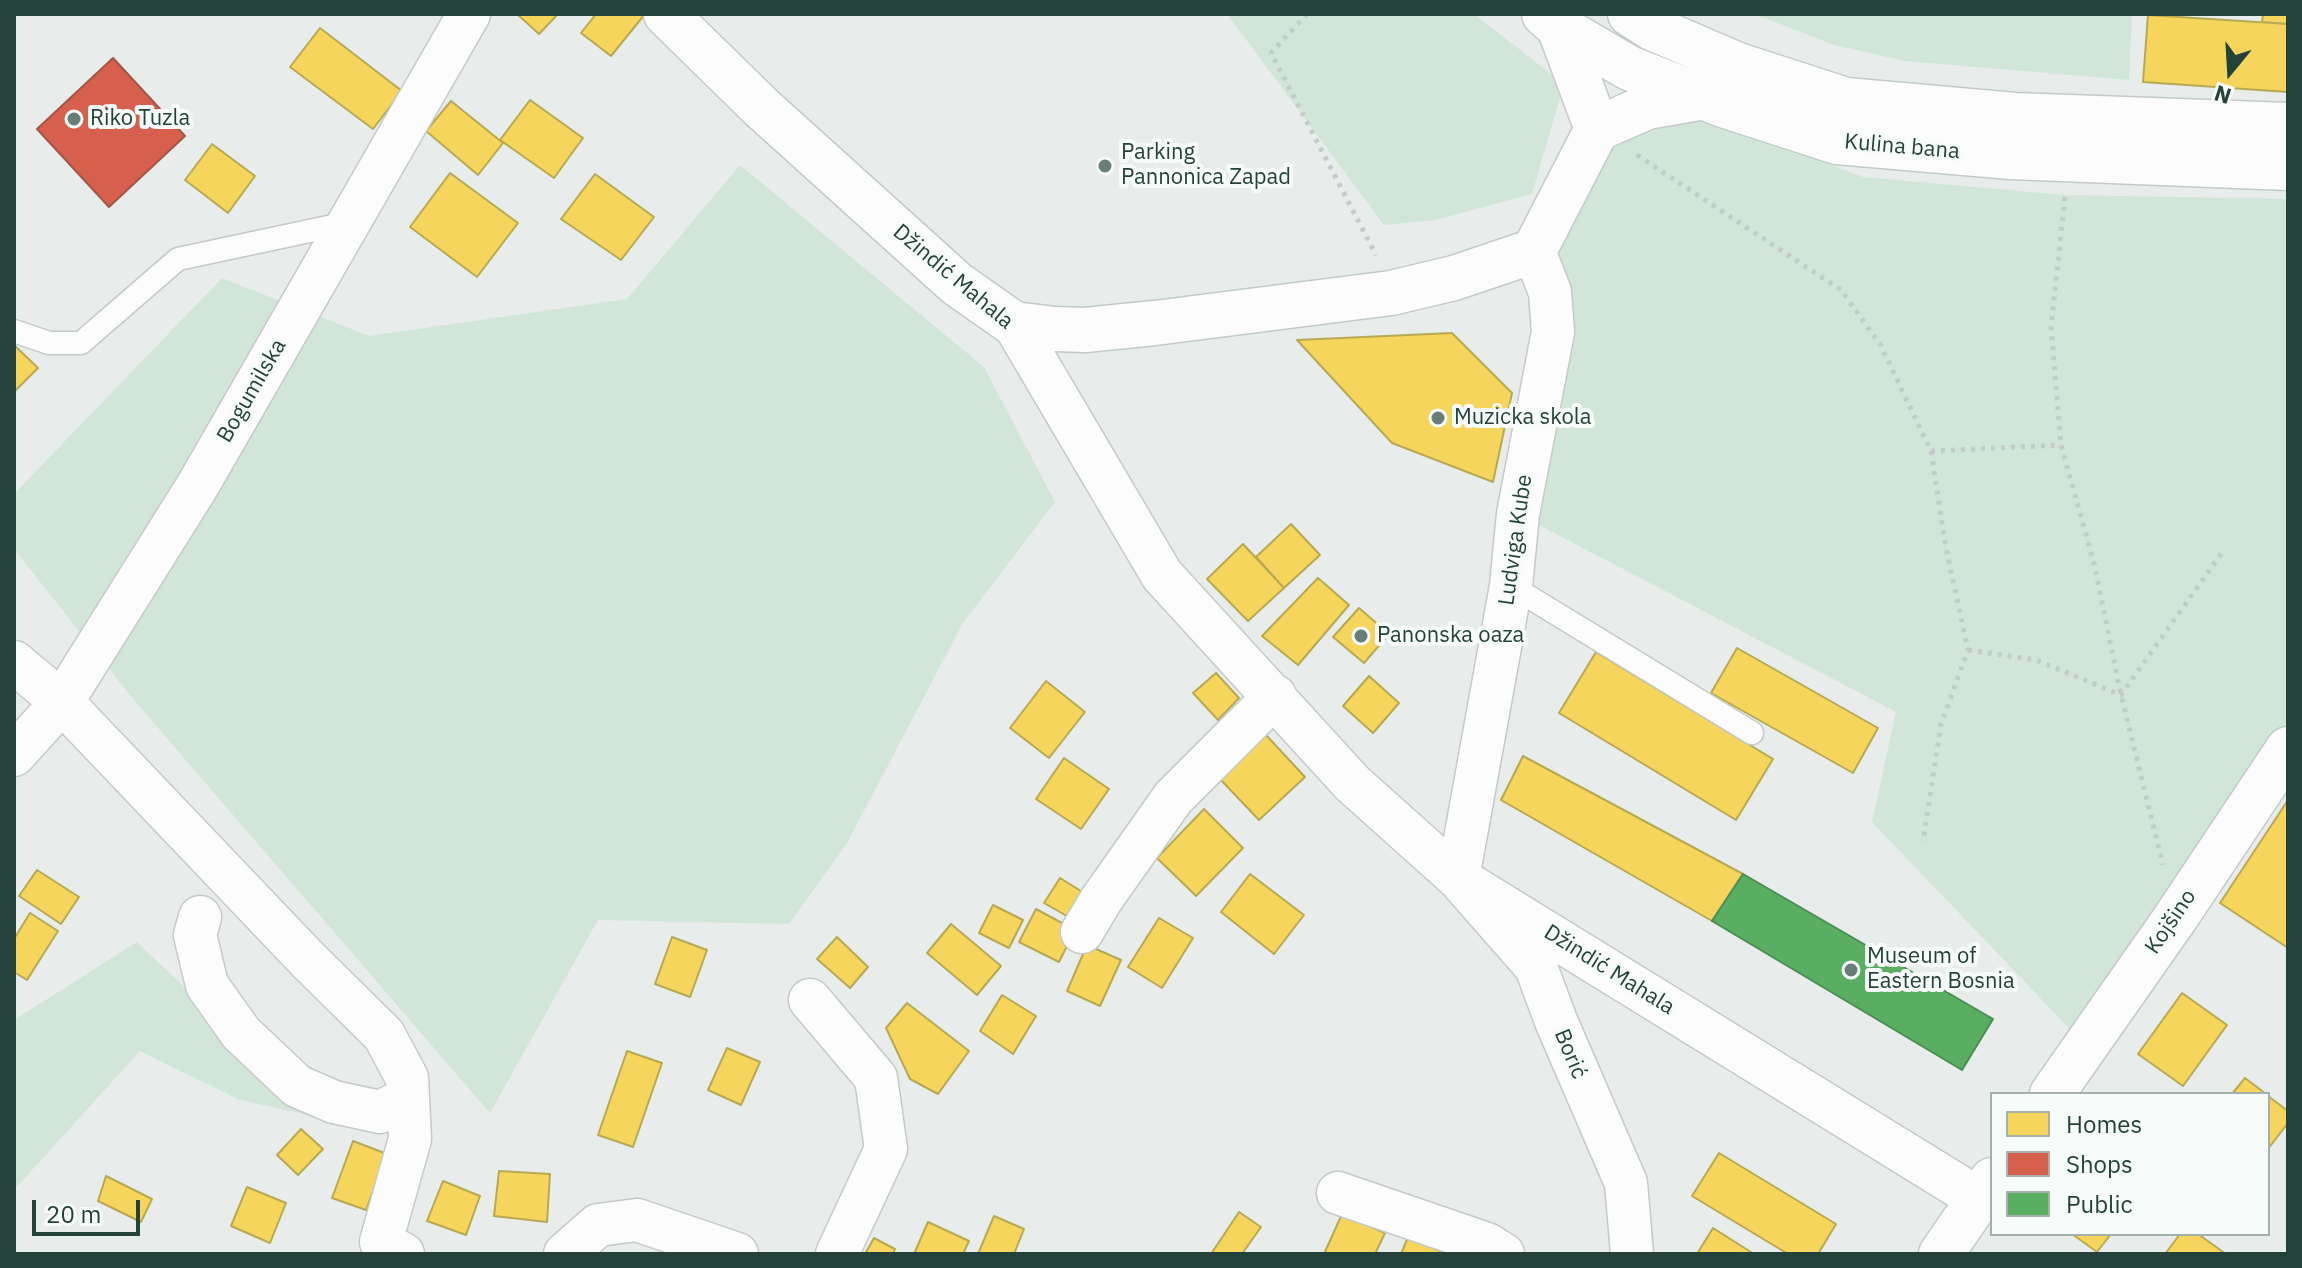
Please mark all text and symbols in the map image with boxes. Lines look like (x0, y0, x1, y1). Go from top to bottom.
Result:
north arrow (2190, 32, 2270, 112)
text: N (2210, 79, 2234, 112)
place label: Riko Tuzla (90, 106, 190, 132)
marker: Riko Tuzla (65, 110, 83, 128)
street label: Kulina bana (1843, 129, 1961, 165)
place label: Parking Pannonica Zapad (1121, 140, 1291, 192)
marker: Parking Pannonica Zapad (1096, 157, 1114, 175)
street label: Džindić Mahala (887, 219, 1019, 335)
street label: Bogumilska (212, 334, 292, 448)
place label: Muzicka skola (1454, 405, 1592, 431)
marker: Muzicka skola (1429, 409, 1447, 427)
street label: Ludviga Kube (1494, 473, 1538, 607)
place label: Panonska oaza (1377, 623, 1524, 649)
marker: Panonska oaza (1352, 627, 1370, 645)
street label: Kojšino (2140, 885, 2202, 959)
street label: Džindić Mahala (1539, 919, 1679, 1021)
place label: Museum of Eastern Bosnia (1867, 944, 2015, 996)
marker: Museum of Eastern Bosnia (1842, 961, 1860, 979)
street label: Borić (1548, 1025, 1592, 1083)
legend (1990, 1092, 2270, 1236)
text: Homes (2066, 1108, 2142, 1140)
text: Shops (2066, 1148, 2133, 1180)
scale bar (36, 1184, 144, 1234)
text: Public (2066, 1188, 2133, 1220)
text: 20 m (46, 1198, 101, 1230)

